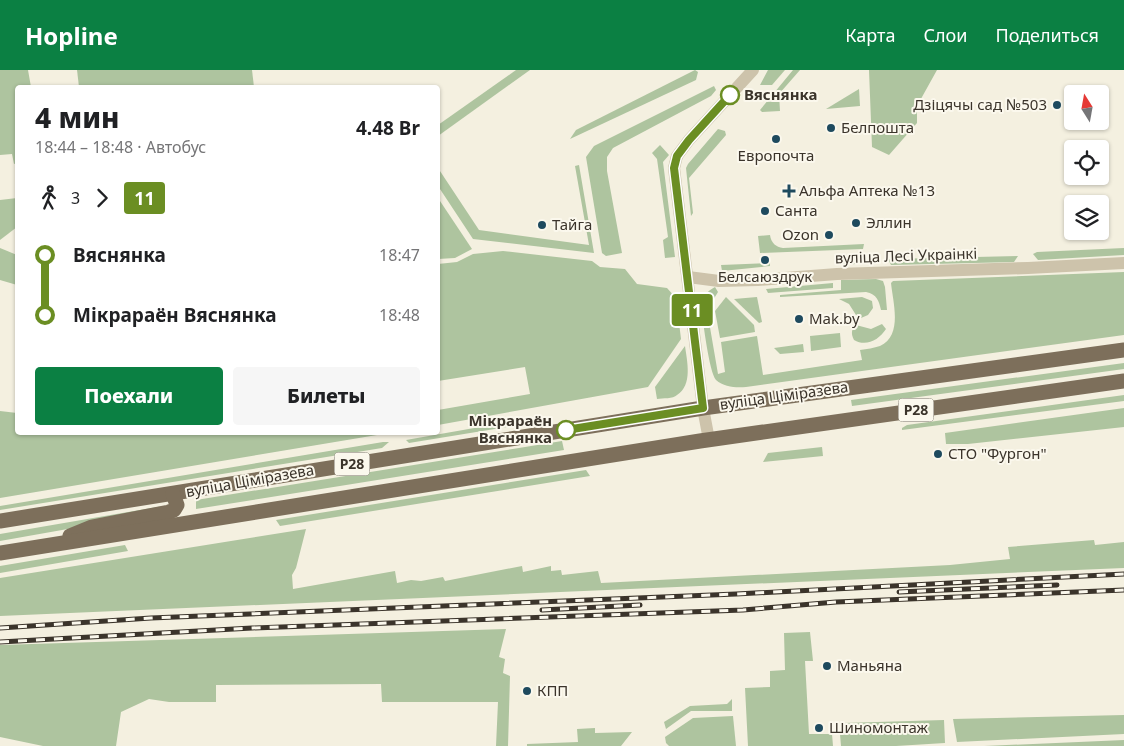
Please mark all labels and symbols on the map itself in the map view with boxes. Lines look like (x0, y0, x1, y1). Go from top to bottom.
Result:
place label: Вяснянка (744, 84, 817, 104)
marker: Вяснянка (720, 85, 740, 105)
north arrow (1064, 85, 1109, 130)
place label: Дзіцячы сад №503 (913, 94, 1047, 114)
marker: Дзіцячы сад №503 (1051, 99, 1063, 111)
place label: Белпошта (841, 117, 914, 137)
marker: Белпошта (825, 122, 837, 134)
marker: Европочта (770, 133, 782, 145)
place label: Европочта (738, 145, 814, 165)
place label: Альфа Аптека №13 (799, 180, 935, 200)
marker: Альфа Аптека №13 (783, 185, 795, 197)
place label: Санта (775, 200, 817, 220)
marker: Санта (759, 205, 771, 217)
place label: Эллин (866, 212, 912, 232)
place label: Тайга (552, 214, 592, 234)
marker: Эллин (850, 217, 862, 229)
marker: Тайга (536, 219, 548, 231)
place label: Ozon (782, 224, 819, 244)
marker: Ozon (823, 229, 835, 241)
street label: вуліца Лесі Украінкі (834, 243, 978, 267)
marker: Белсаюздрук (759, 254, 771, 266)
place label: Белсаюздрук (718, 266, 812, 286)
line badge: 11 (670, 294, 714, 326)
place label: Mak.by (809, 308, 860, 328)
marker: Mak.by (793, 313, 805, 325)
street label: вуліца Ціміразева (718, 376, 849, 414)
road number: Р28 (898, 398, 934, 422)
place label: Мікрараён Вяснянка (468, 410, 552, 447)
marker: Мікрараён Вяснянка (556, 420, 576, 440)
place label: СТО "Фургон" (948, 443, 1047, 463)
marker: СТО "Фургон" (932, 448, 944, 460)
road number: Р28 (334, 452, 370, 476)
street label: вуліца Ціміразева (184, 459, 315, 501)
place label: Маньяна (837, 655, 902, 675)
marker: Маньяна (821, 660, 833, 672)
place label: КПП (537, 680, 568, 700)
marker: КПП (521, 685, 533, 697)
place label: Шиномонтаж (829, 717, 929, 737)
marker: Шиномонтаж (813, 722, 825, 734)

